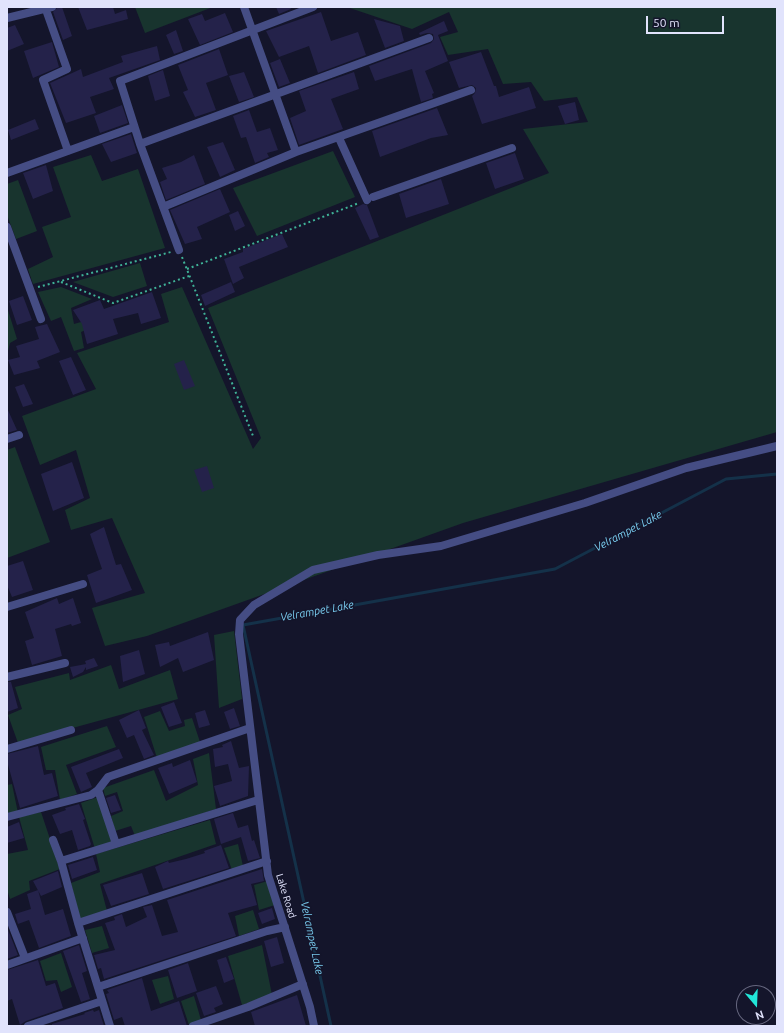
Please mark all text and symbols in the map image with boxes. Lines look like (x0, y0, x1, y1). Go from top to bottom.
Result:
scale bar (648, 8, 726, 34)
text: 50 m (653, 16, 680, 29)
water label: Velrampet Lake (592, 508, 664, 554)
water label: Velrampet Lake (279, 598, 355, 624)
street label: Lake Road (274, 872, 298, 920)
water label: Velrampet Lake (298, 900, 326, 976)
north arrow (736, 985, 776, 1025)
text: N (754, 1008, 765, 1022)

